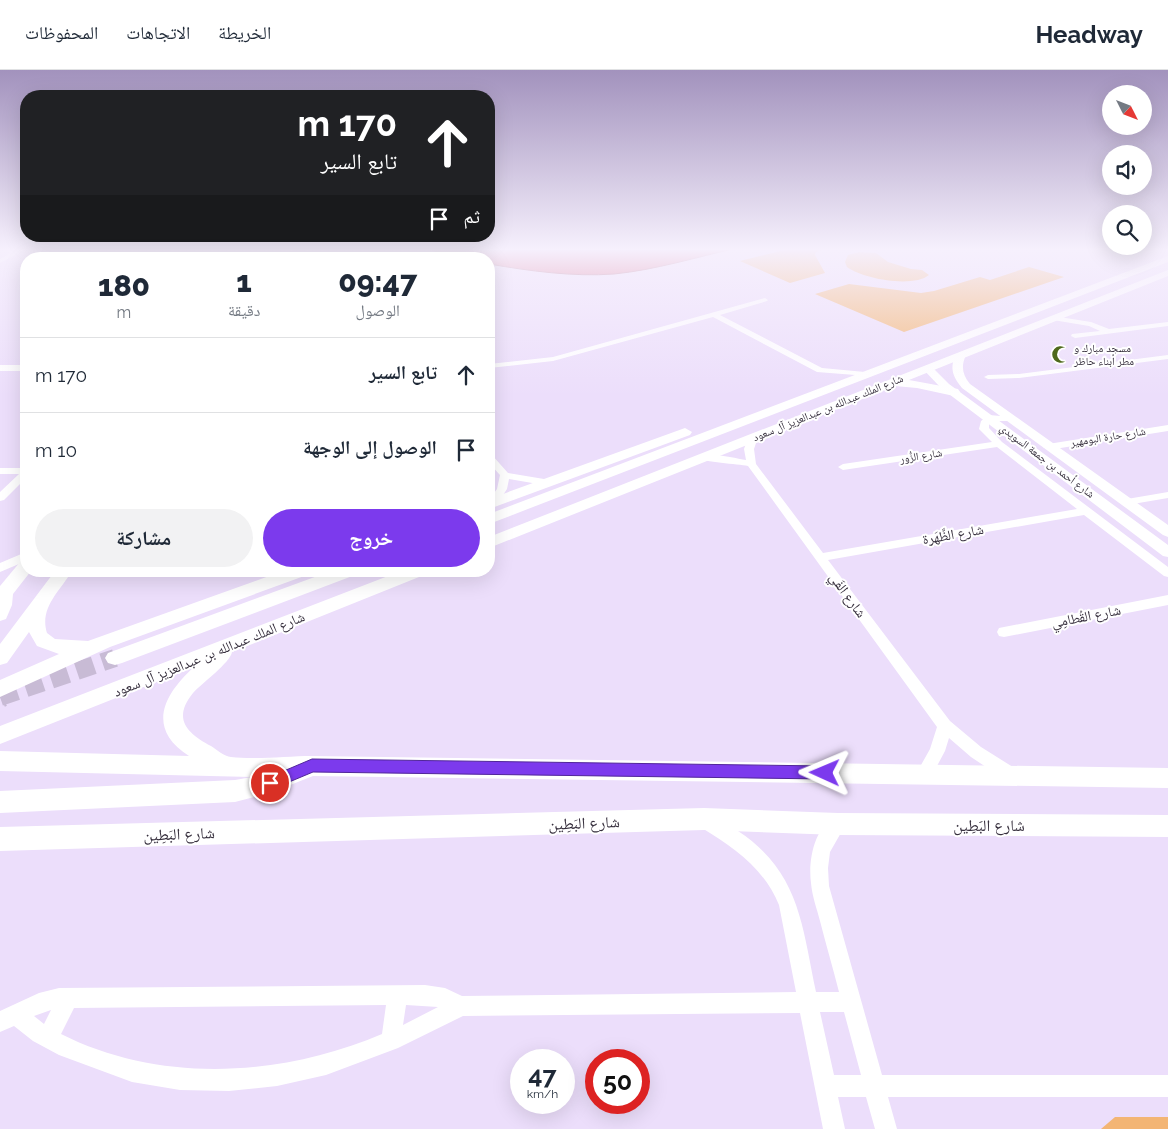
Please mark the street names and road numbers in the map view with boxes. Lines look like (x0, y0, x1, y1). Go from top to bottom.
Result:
street label: شارع الملك عبدالله بن عبدالعزيز آل سعود (751, 372, 905, 444)
street label: شارع أحمد بن جمعة السويدي (996, 420, 1097, 502)
street label: شارع حارة البومهير (1068, 425, 1147, 450)
street label: شارع الزُّور (898, 446, 943, 466)
street label: شارع الظَّهَرة (921, 520, 985, 549)
street label: شارع الفَي (824, 569, 870, 623)
street label: شارع القُطامِي (1050, 601, 1123, 634)
street label: شارع الملك عبدالله بن عبدالعزيز آل سعود (111, 608, 308, 702)
street label: شارع البَطِين (548, 812, 620, 835)
street label: شارع البَطِين (953, 816, 1025, 836)
street label: شارع البَطِين (143, 823, 215, 846)

